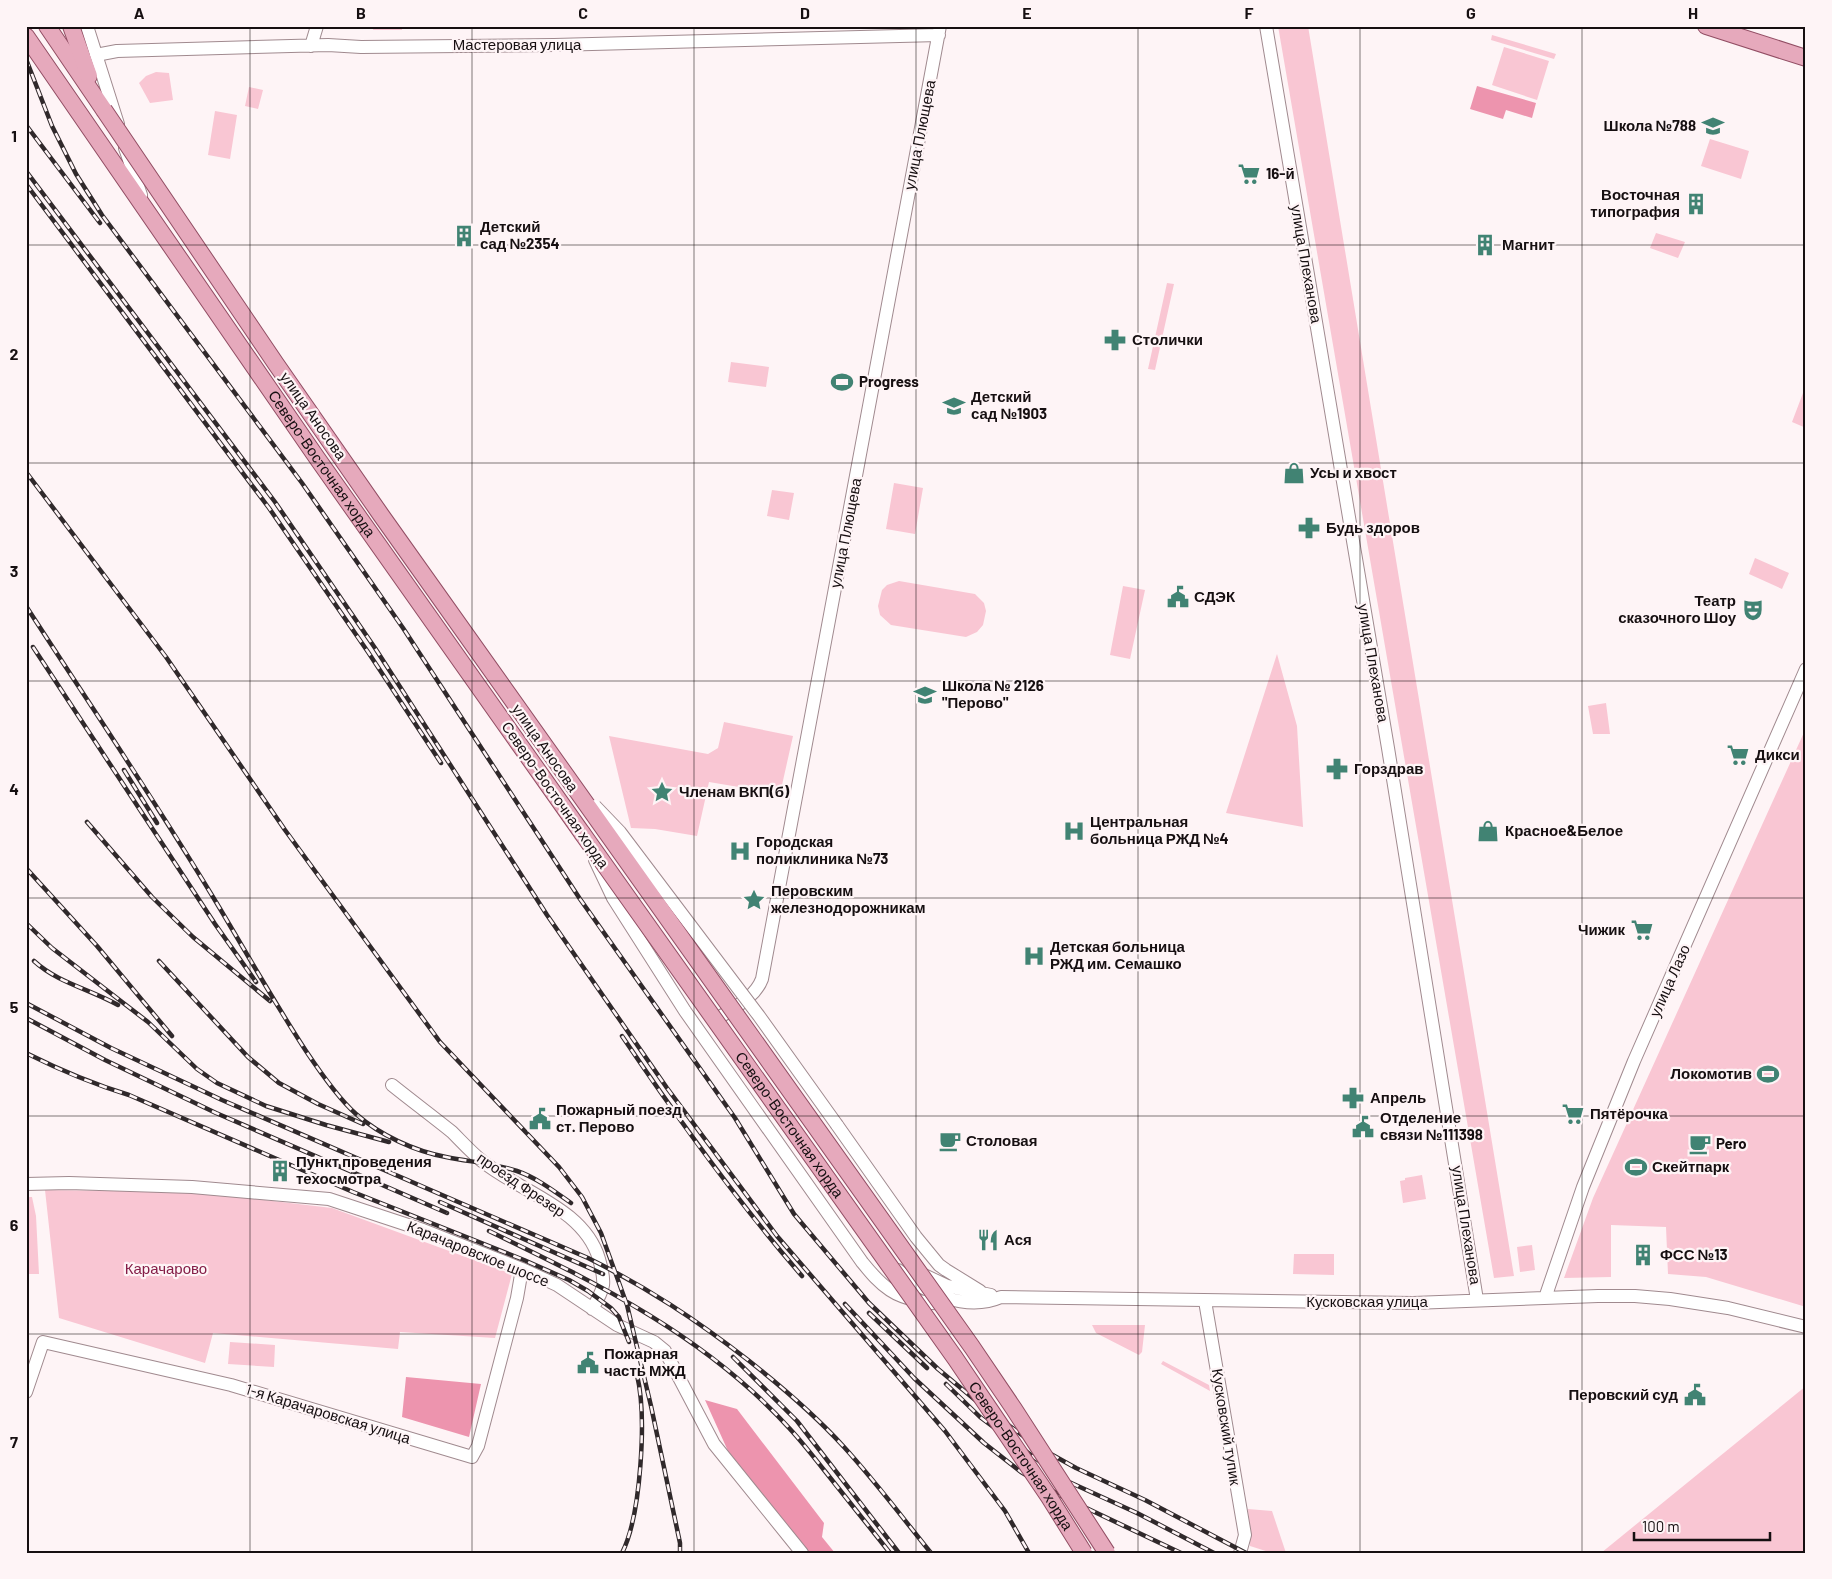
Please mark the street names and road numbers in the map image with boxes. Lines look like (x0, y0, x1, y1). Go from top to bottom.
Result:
street label: Мастеровая улица (453, 35, 582, 53)
street label: улица Плющева (900, 78, 939, 191)
street label: улица Плеханова (1288, 203, 1326, 325)
street label: улица Аносова (277, 368, 351, 463)
street label: Северо-Восточная хорда (265, 386, 380, 541)
street label: улица Плющева (826, 476, 865, 589)
street label: улица Плеханова (1355, 602, 1393, 724)
street label: улица Аносова (509, 700, 583, 795)
street label: Северо-Восточная хорда (498, 718, 614, 872)
street label: улица Лазо (1645, 942, 1693, 1020)
street label: Северо-Восточная хорда (732, 1048, 849, 1201)
street label: проезд Фрезер (474, 1148, 569, 1220)
street label: улица Плеханова (1449, 1164, 1485, 1286)
street label: Карачаровское шоссе (405, 1216, 552, 1290)
street label: Кусковская улица (1306, 1292, 1428, 1310)
street label: Кусковский тупик (1209, 1367, 1245, 1487)
street label: Северо-Восточная хорда (965, 1378, 1078, 1534)
street label: 1-я Карачаровская улица (244, 1379, 414, 1447)

